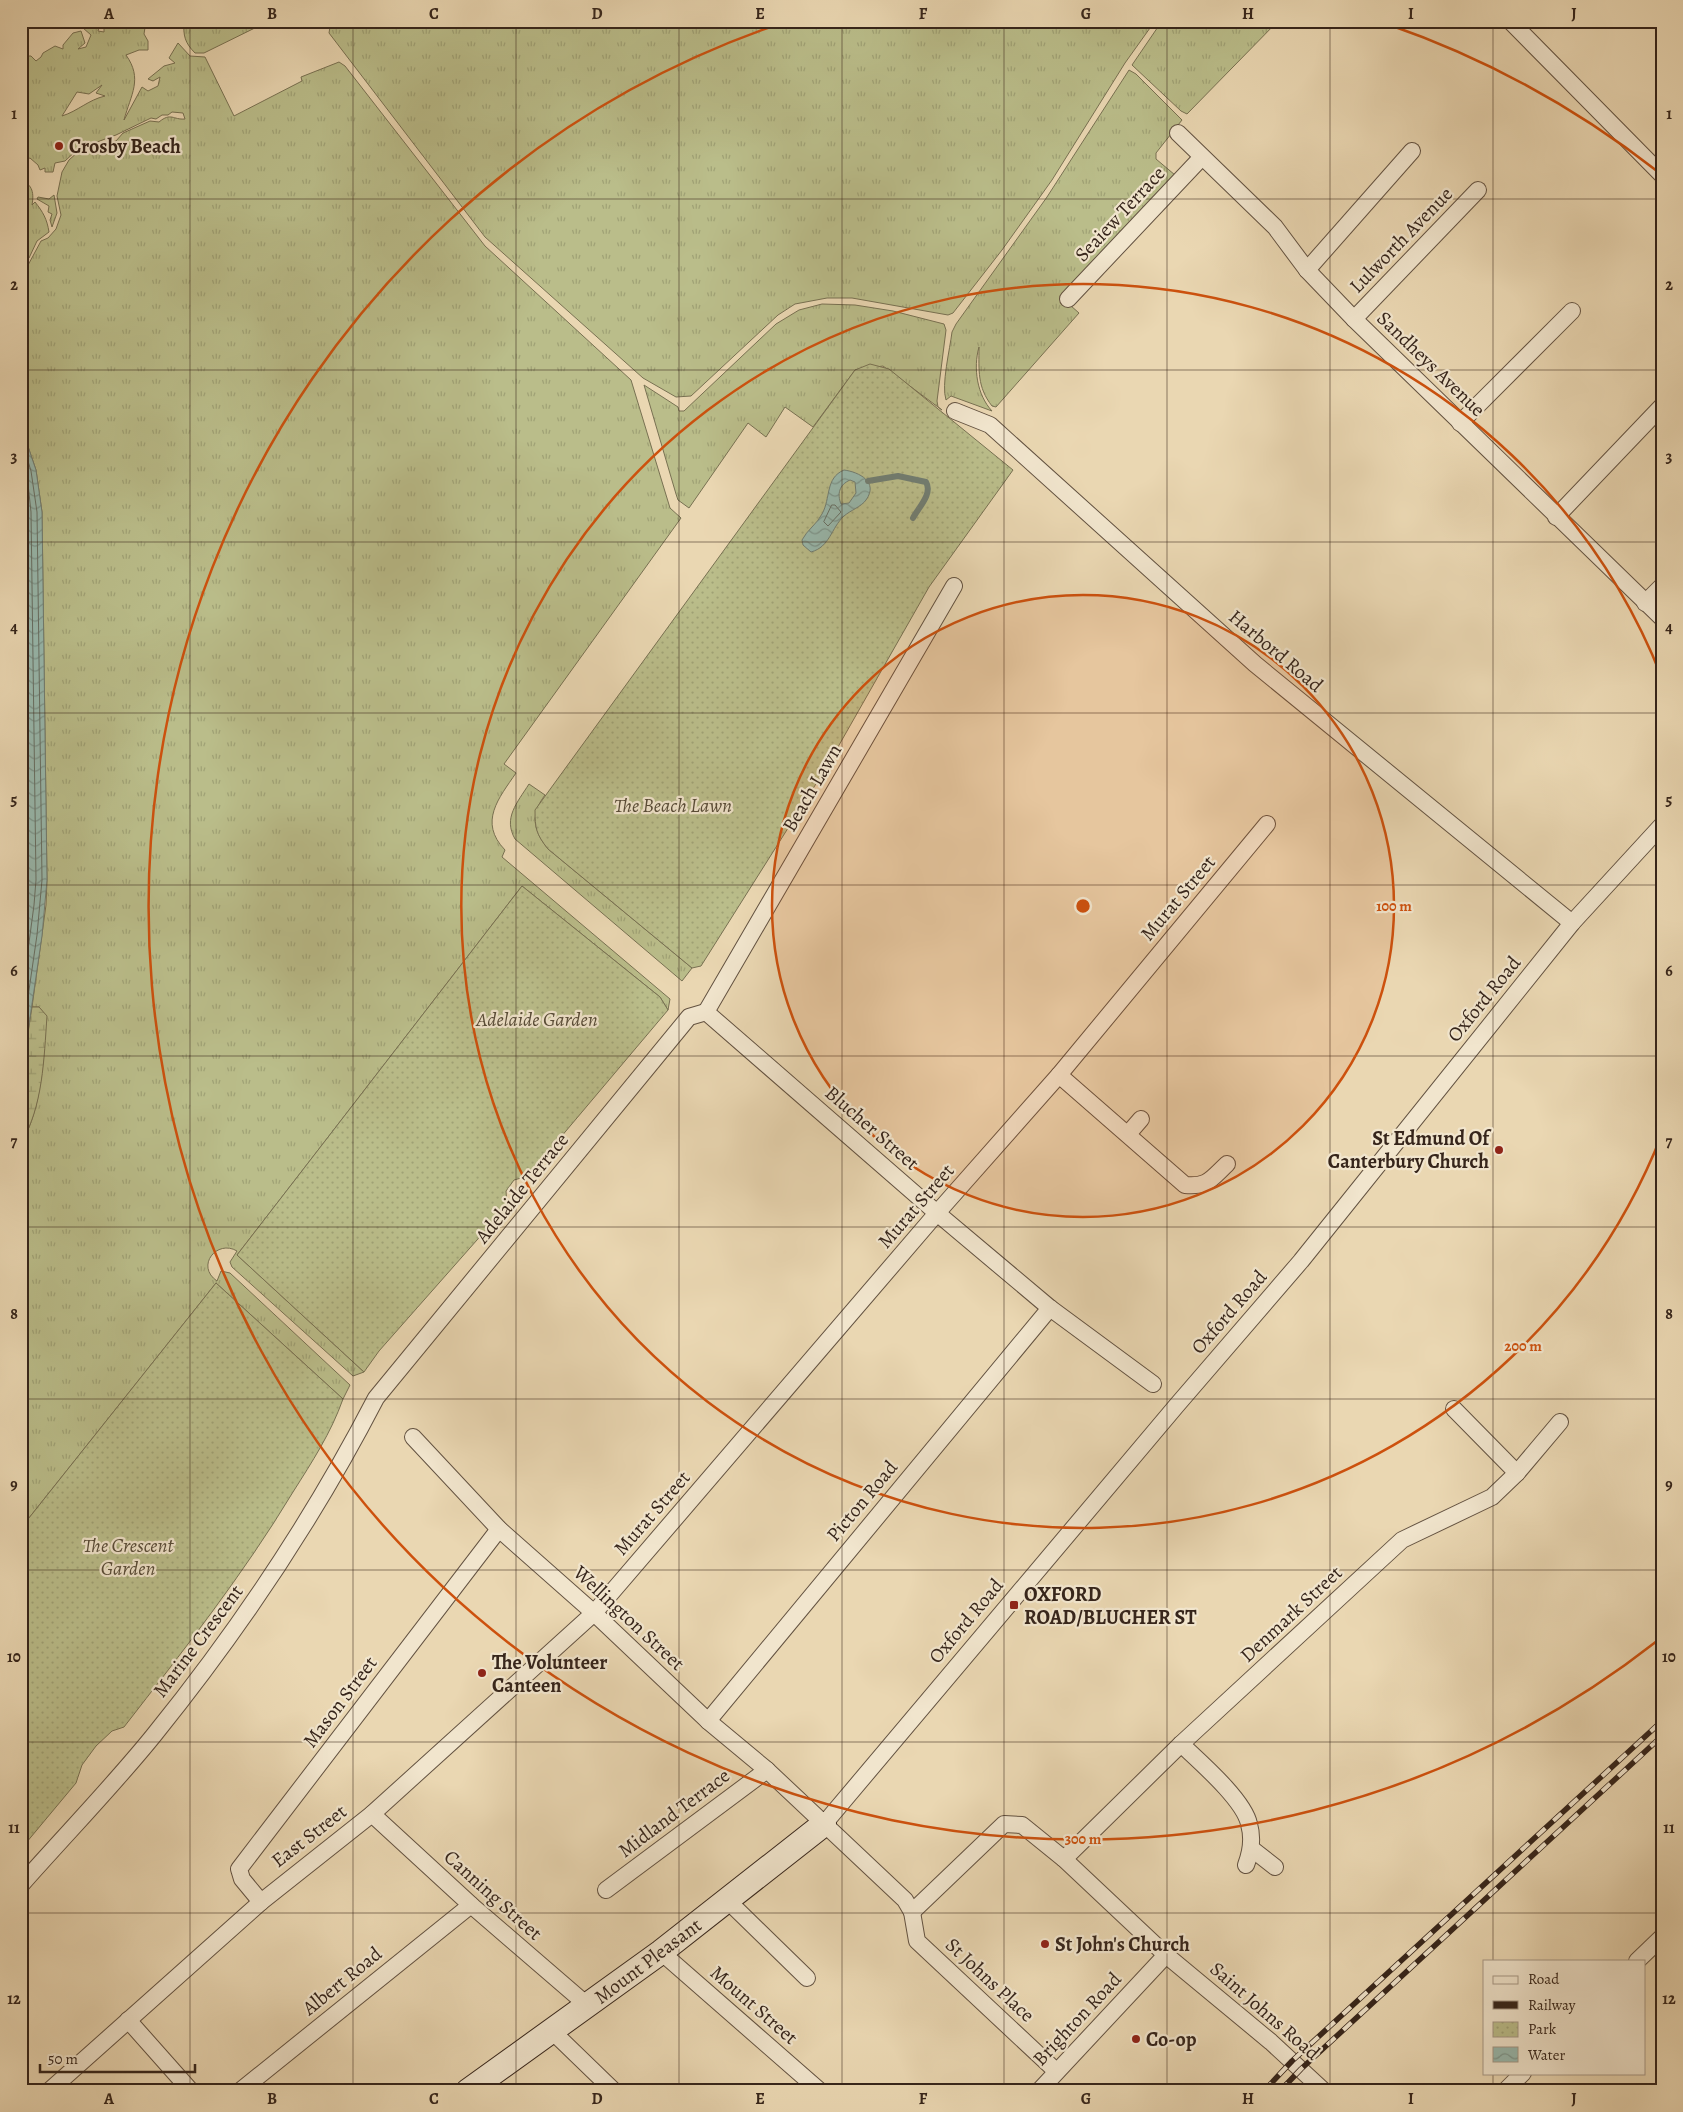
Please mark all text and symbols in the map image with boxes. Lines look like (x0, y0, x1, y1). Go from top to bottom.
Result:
text: A (103, 3, 115, 25)
text: B (267, 3, 277, 25)
text: C (429, 3, 439, 25)
text: D (591, 3, 603, 25)
text: E (755, 3, 765, 25)
text: F (919, 3, 928, 25)
text: G (1081, 3, 1091, 25)
text: H (1242, 3, 1254, 25)
text: I (1408, 3, 1414, 25)
text: J (1571, 3, 1577, 25)
text: 1 (11, 103, 17, 125)
text: 1 (1666, 103, 1672, 125)
place label: Crosby Beach (69, 133, 181, 160)
marker: Crosby Beach (53, 140, 65, 152)
street label: Seaiew Terrace (1069, 160, 1171, 268)
street label: Lulworth Avenue (1343, 181, 1459, 299)
text: 2 (10, 274, 18, 296)
text: 2 (1665, 274, 1673, 296)
street label: Sandheys Avenue (1371, 305, 1491, 423)
text: 3 (11, 446, 18, 468)
text: 3 (1666, 446, 1673, 468)
street label: Harbord Road (1223, 604, 1329, 699)
text: 4 (10, 617, 18, 639)
text: 4 (1665, 617, 1673, 639)
street label: Beach Lawn (776, 739, 848, 837)
text: 5 (11, 789, 18, 811)
text: 5 (1666, 789, 1673, 811)
park label: The Beach Lawn (614, 792, 732, 819)
street label: Murat Street (1134, 849, 1222, 946)
text: 100 m (1376, 896, 1412, 916)
centre of rings (1074, 897, 1092, 915)
street label: Oxford Road (1441, 950, 1527, 1048)
text: 6 (10, 960, 18, 982)
text: 6 (1665, 960, 1673, 982)
park label: Adelaide Garden (475, 1006, 598, 1033)
street label: Blucher Street (819, 1080, 925, 1177)
place label: St Edmund Of Canterbury Church (1328, 1125, 1492, 1175)
street label: Adelaide Terrace (468, 1127, 575, 1250)
text: 7 (11, 1131, 18, 1153)
text: 7 (1666, 1131, 1673, 1153)
marker: St Edmund Of Canterbury Church (1493, 1144, 1505, 1156)
street label: Murat Street (872, 1158, 961, 1254)
street label: Oxford Road (1185, 1264, 1273, 1360)
text: 8 (10, 1303, 18, 1325)
text: 8 (1665, 1303, 1673, 1325)
text: 200 m (1504, 1336, 1542, 1356)
street label: Picton Road (820, 1455, 904, 1547)
street label: Murat Street (608, 1465, 697, 1561)
text: 9 (10, 1474, 18, 1496)
text: 9 (1665, 1474, 1673, 1496)
park label: The Crescent Garden (83, 1532, 174, 1582)
street label: Wellington Street (567, 1559, 691, 1677)
street label: Denmark Street (1234, 1559, 1348, 1668)
street label: Oxford Road (922, 1573, 1010, 1669)
street label: Marine Crescent (147, 1579, 249, 1703)
place label: OXFORD ROAD/BLUCHER ST (1024, 1581, 1197, 1631)
marker: OXFORD ROAD/BLUCHER ST (1008, 1599, 1020, 1611)
text: 10 (7, 1646, 21, 1668)
text: 10 (1662, 1646, 1676, 1668)
place label: The Volunteer Canteen (492, 1649, 607, 1699)
street label: Mason Street (297, 1650, 384, 1753)
marker: The Volunteer Canteen (476, 1667, 488, 1679)
street label: Midland Terrace (613, 1762, 735, 1864)
street label: East Street (266, 1798, 352, 1874)
text: 11 (8, 1817, 20, 1839)
text: 11 (1663, 1817, 1675, 1839)
text: 300 m (1065, 1829, 1102, 1849)
street label: Canning Street (438, 1844, 548, 1947)
street label: Mount Pleasant (589, 1911, 708, 2010)
place label: St John's Church (1055, 1931, 1190, 1958)
street label: St Johns Place (940, 1932, 1041, 2028)
marker: St John's Church (1039, 1938, 1051, 1950)
street label: Albert Road (296, 1940, 388, 2022)
street label: Saint Johns Road (1204, 1956, 1326, 2067)
street label: Mount Street (704, 1959, 804, 2051)
legend (1483, 1960, 1646, 2074)
street label: Brighton Road (1027, 1966, 1128, 2072)
text: Road (1528, 1969, 1560, 1989)
text: 12 (7, 1988, 21, 2010)
text: 12 (1662, 1988, 1676, 2010)
text: Railway (1528, 1995, 1576, 2015)
text: Park (1528, 2019, 1557, 2039)
place label: Co-op (1146, 2026, 1197, 2053)
marker: Co-op (1130, 2033, 1142, 2045)
scale bar (40, 2042, 195, 2074)
text: Water (1527, 2045, 1565, 2065)
text: 50 m (48, 2049, 78, 2069)
text: A (103, 2088, 115, 2110)
text: B (267, 2088, 277, 2110)
text: C (429, 2088, 439, 2110)
text: D (591, 2088, 603, 2110)
text: E (755, 2088, 765, 2110)
text: F (919, 2088, 928, 2110)
text: G (1081, 2088, 1091, 2110)
text: H (1242, 2088, 1254, 2110)
text: I (1408, 2088, 1414, 2110)
text: J (1571, 2088, 1577, 2110)

